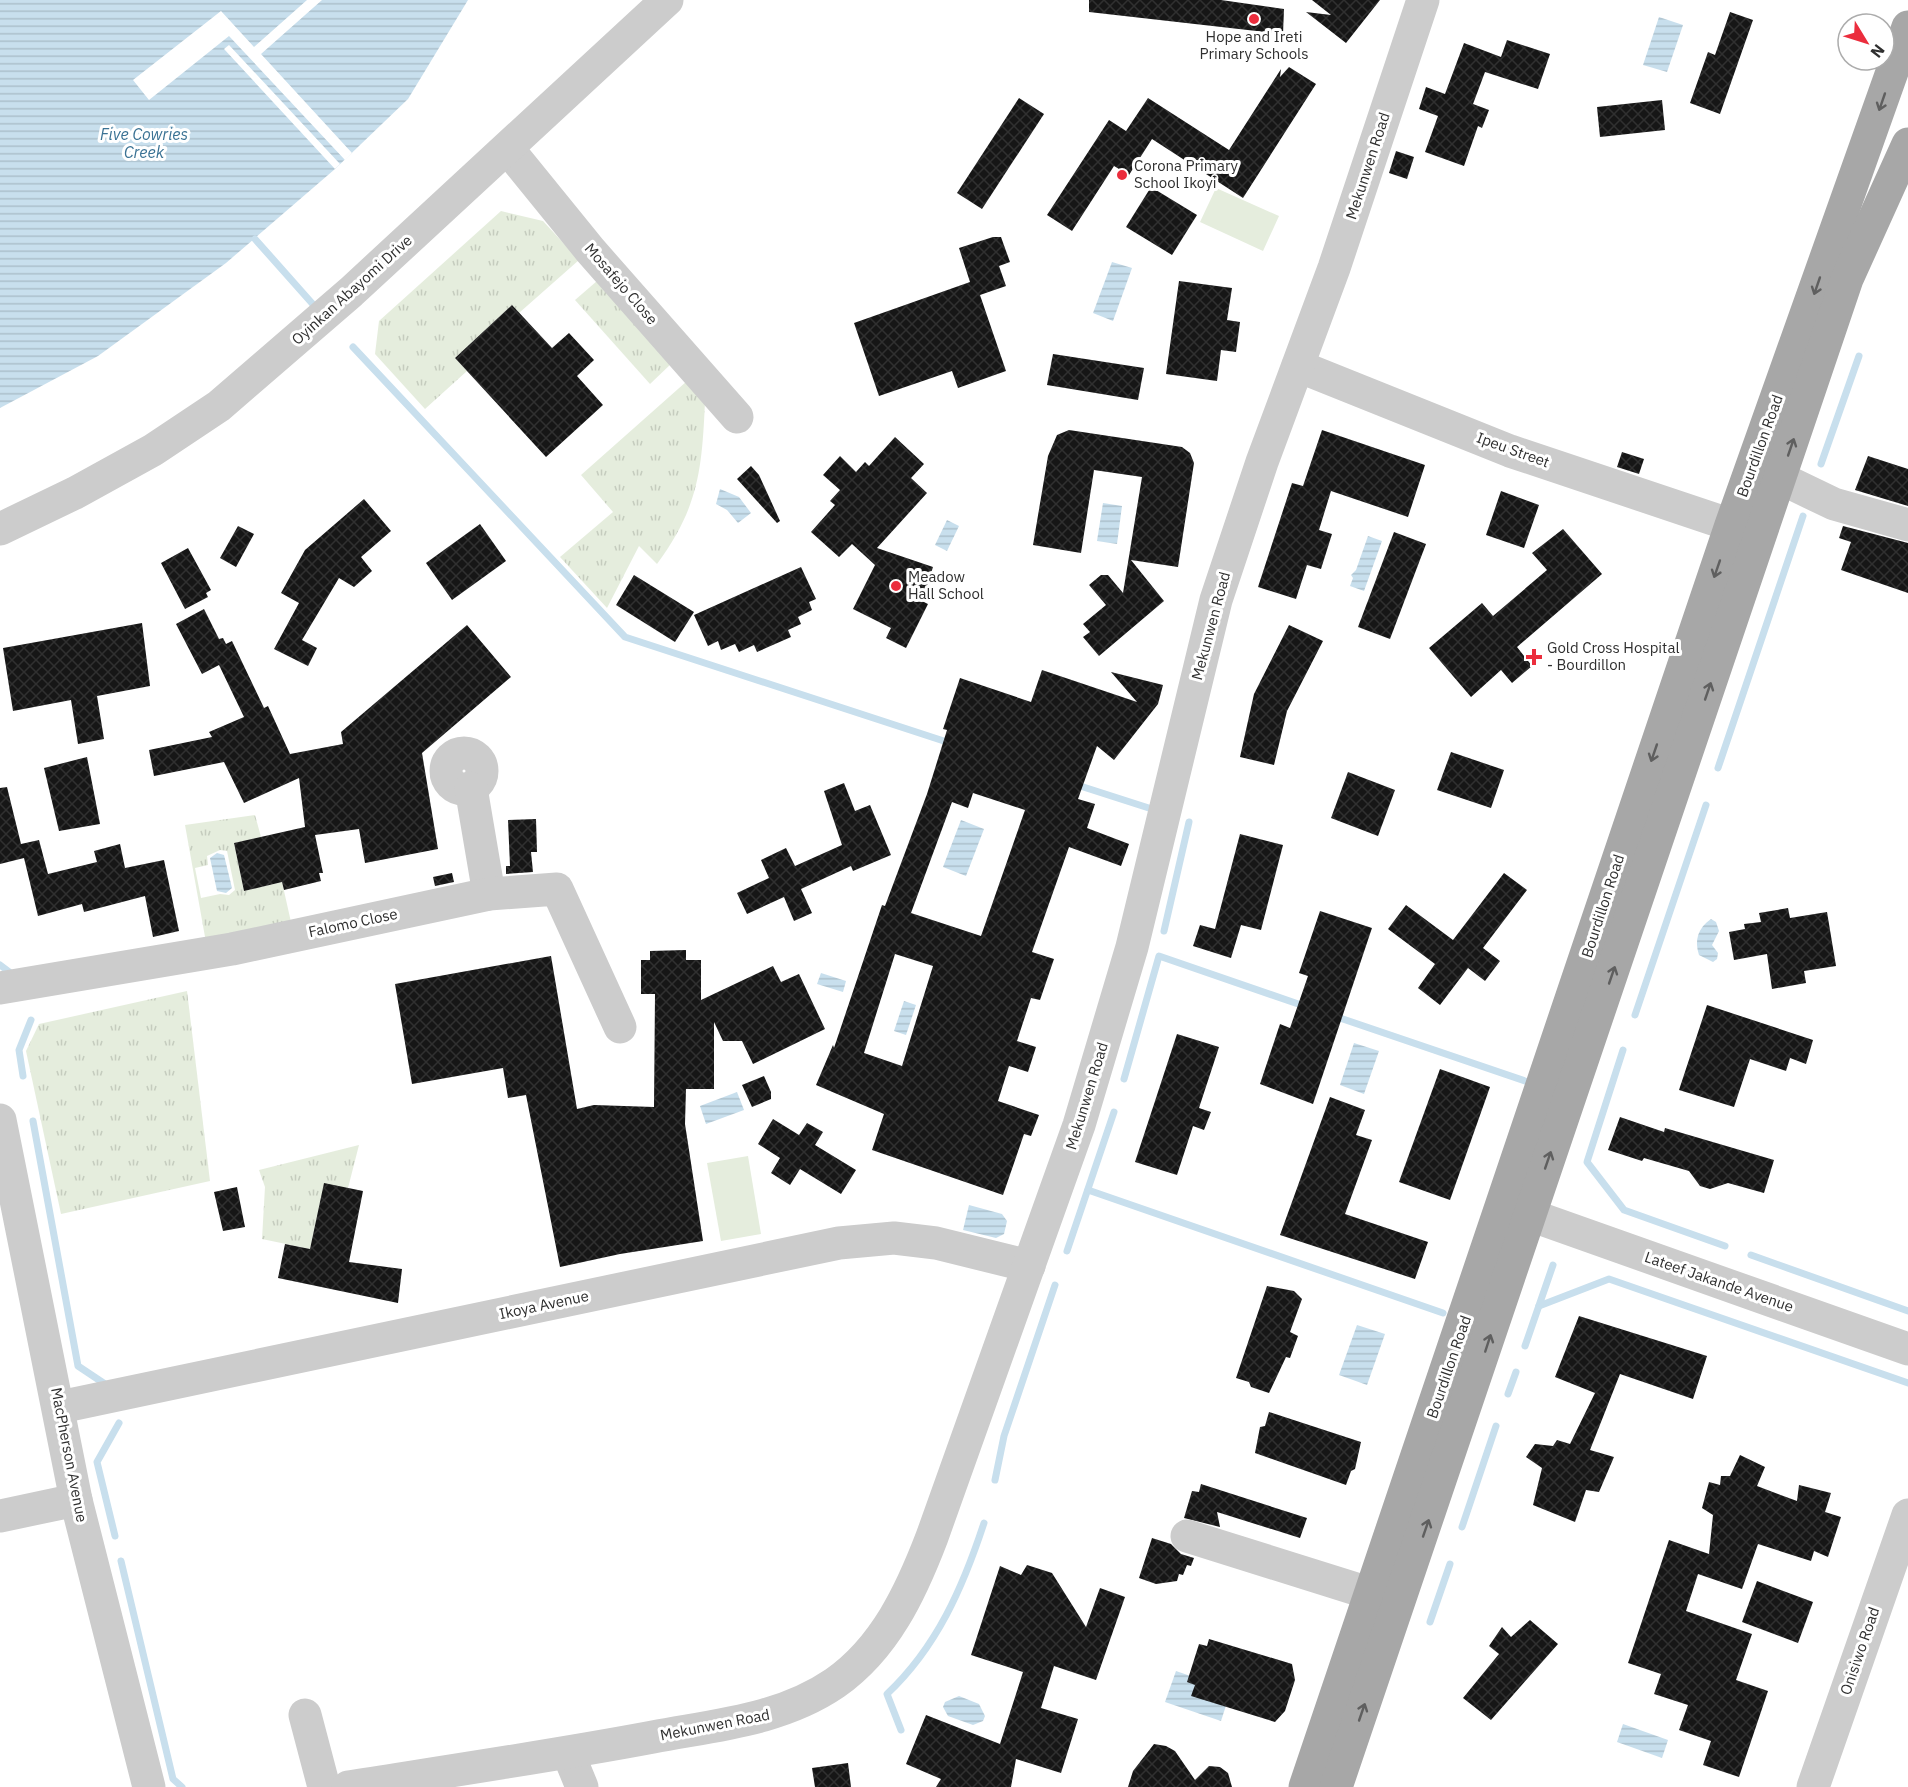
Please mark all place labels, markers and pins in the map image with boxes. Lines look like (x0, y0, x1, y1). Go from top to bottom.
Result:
marker: Hope and Ireti Primary Schools (1247, 12, 1261, 26)
place label: Hope and Ireti Primary Schools (1200, 27, 1308, 63)
place label: Corona Primary School Ikoyi (1134, 156, 1239, 192)
marker: Corona Primary School Ikoyi (1115, 168, 1129, 182)
place label: Meadow Hall School (908, 567, 984, 603)
marker: Meadow Hall School (889, 579, 903, 593)
place label: Gold Cross Hospital - Bourdillon (1547, 638, 1679, 674)
marker: Gold Cross Hospital - Bourdillon (1525, 648, 1543, 666)

